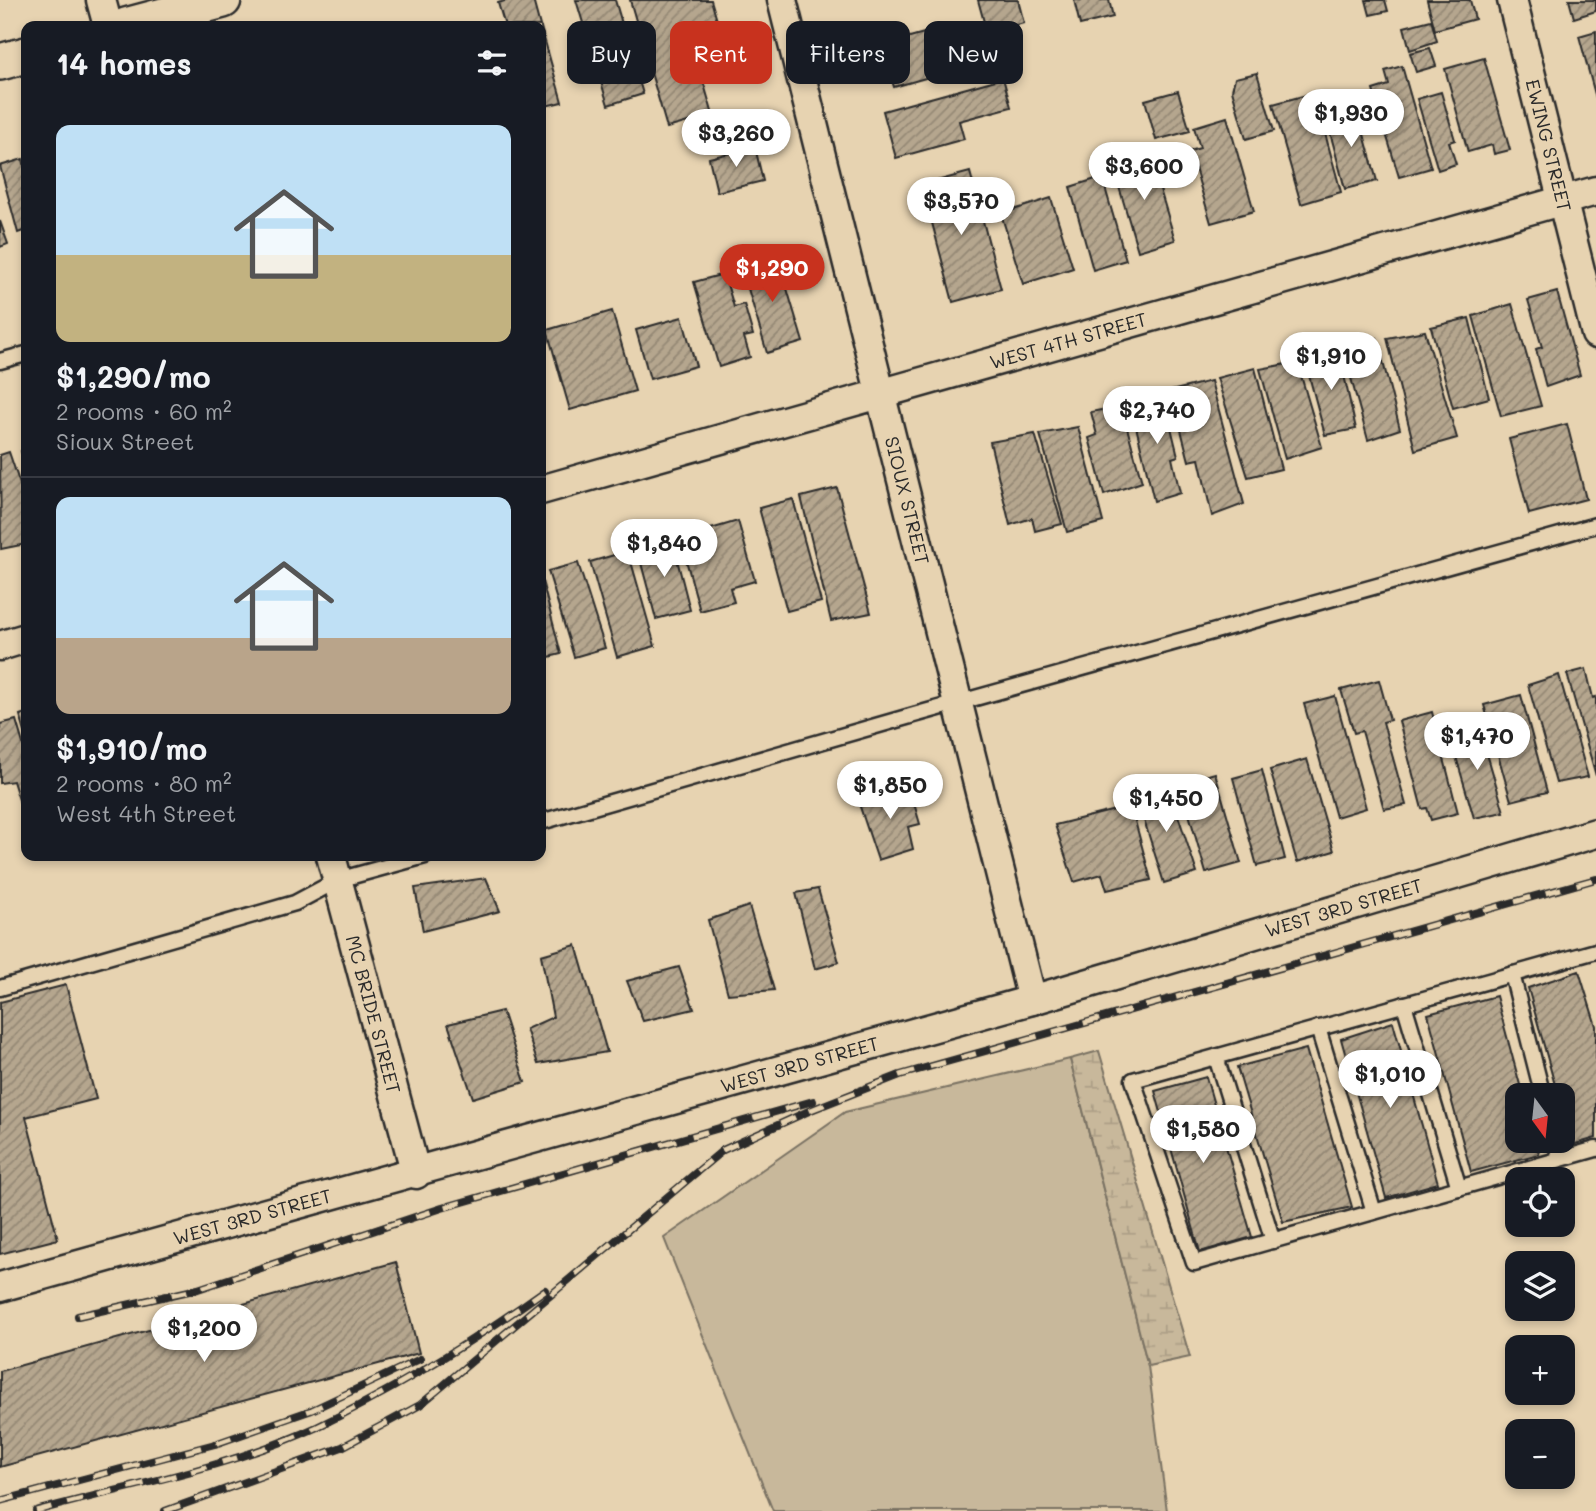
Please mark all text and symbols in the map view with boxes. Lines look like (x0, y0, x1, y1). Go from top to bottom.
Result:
chip: Buy (567, 21, 656, 84)
chip: Rent (670, 21, 772, 84)
chip: Filters (786, 21, 910, 84)
chip: New (924, 21, 1023, 84)
text: 14 homes (56, 43, 192, 83)
icon: filters (473, 44, 511, 82)
street label: EWING STREET (1520, 76, 1578, 214)
pin: $1,930 (1294, 90, 1408, 149)
text: $1,930 (1314, 97, 1388, 127)
pin: $3,260 (679, 110, 793, 169)
text: $3,260 (698, 117, 774, 147)
pin: $3,600 (1087, 142, 1201, 202)
text: $3,600 (1105, 150, 1183, 180)
icon: home (221, 171, 347, 297)
pin: $3,570 (904, 177, 1018, 237)
text: $3,570 (923, 185, 999, 215)
pin: $1,290 (715, 244, 829, 304)
text: $1,290 (736, 252, 808, 282)
street label: WEST 4TH STREET (987, 306, 1150, 374)
pin: $1,910 (1274, 332, 1388, 392)
text: $1,910 (1296, 340, 1366, 370)
text: $1,290/mo (56, 356, 211, 396)
pin: $2,740 (1100, 386, 1214, 446)
text: $2,740 (1119, 394, 1195, 424)
text: 2 rooms · 60 m² (56, 396, 232, 426)
text: Sioux Street (56, 426, 194, 456)
street label: SIOUX STREET (880, 434, 936, 567)
pin: $1,840 (607, 520, 721, 579)
text: $1,840 (626, 527, 702, 557)
icon: home (221, 543, 347, 669)
pin: $1,470 (1420, 712, 1534, 772)
text: $1,470 (1440, 720, 1514, 750)
text: $1,910/mo (56, 728, 207, 768)
pin: $1,850 (833, 762, 947, 821)
text: 2 rooms · 80 m² (56, 768, 232, 798)
text: $1,850 (853, 769, 927, 799)
pin: $1,450 (1109, 774, 1223, 834)
text: $1,450 (1129, 782, 1203, 812)
text: West 4th Street (56, 798, 236, 828)
street label: WEST 3RD STREET (1261, 872, 1425, 942)
street label: MC BRIDE STREET (341, 932, 407, 1096)
street label: WEST 3RD STREET (717, 1030, 882, 1098)
pin: $1,010 (1333, 1050, 1447, 1110)
text: $1,010 (1354, 1058, 1426, 1088)
north arrow (1505, 1083, 1575, 1153)
map controls (1505, 1083, 1575, 1489)
pin: $1,580 (1146, 1106, 1260, 1165)
text: $1,580 (1166, 1113, 1240, 1143)
button: locate (1505, 1167, 1575, 1237)
street label: WEST 3RD STREET (170, 1182, 334, 1250)
button: layers (1505, 1251, 1575, 1321)
pin: $1,200 (147, 1304, 261, 1364)
text: $1,200 (167, 1312, 241, 1342)
button: + (1505, 1335, 1575, 1405)
button: − (1505, 1419, 1575, 1489)

